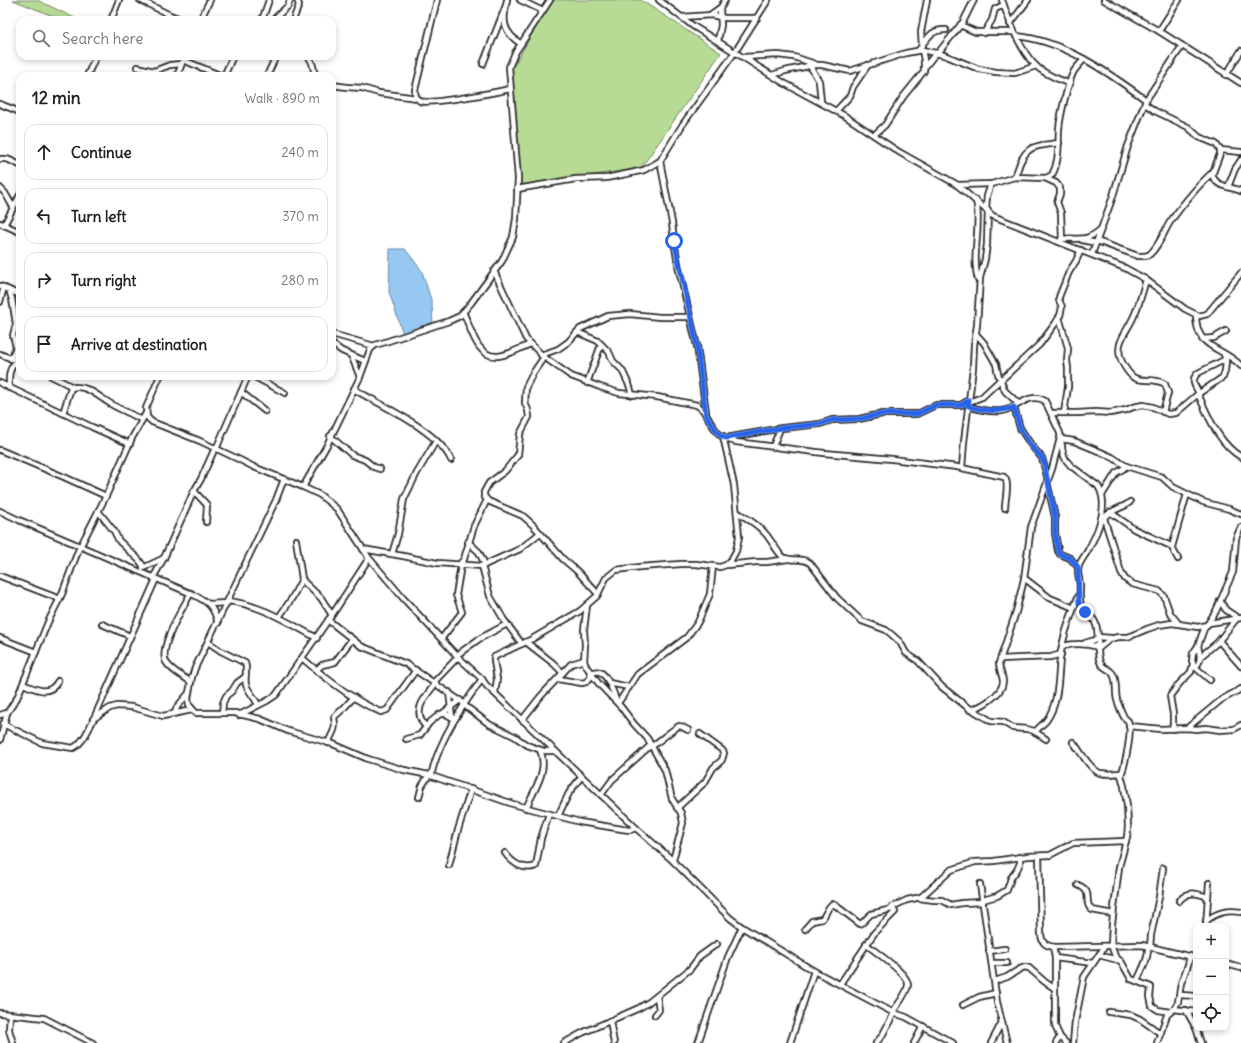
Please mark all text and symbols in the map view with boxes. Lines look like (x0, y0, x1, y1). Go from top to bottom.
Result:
search box (16, 16, 336, 60)
icon: search (30, 27, 52, 49)
text: Search here (62, 29, 143, 48)
text: 12 min (32, 87, 81, 109)
text: Walk · 890 m (245, 90, 320, 107)
icon: ahead (33, 141, 55, 163)
text: Continue (71, 143, 132, 162)
text: 240 m (282, 144, 319, 161)
icon: left (33, 205, 55, 227)
text: Turn left (71, 207, 126, 226)
text: 370 m (282, 208, 319, 225)
route start (665, 232, 683, 250)
icon: right (33, 269, 55, 291)
text: Turn right (71, 271, 136, 290)
text: 280 m (281, 272, 319, 289)
icon: arrive (33, 333, 55, 355)
text: Arrive at destination (71, 335, 207, 354)
route end (1076, 603, 1094, 621)
map controls (1193, 923, 1229, 1031)
button: + (1193, 923, 1229, 959)
button: − (1193, 959, 1229, 995)
button: locate (1193, 995, 1229, 1031)

